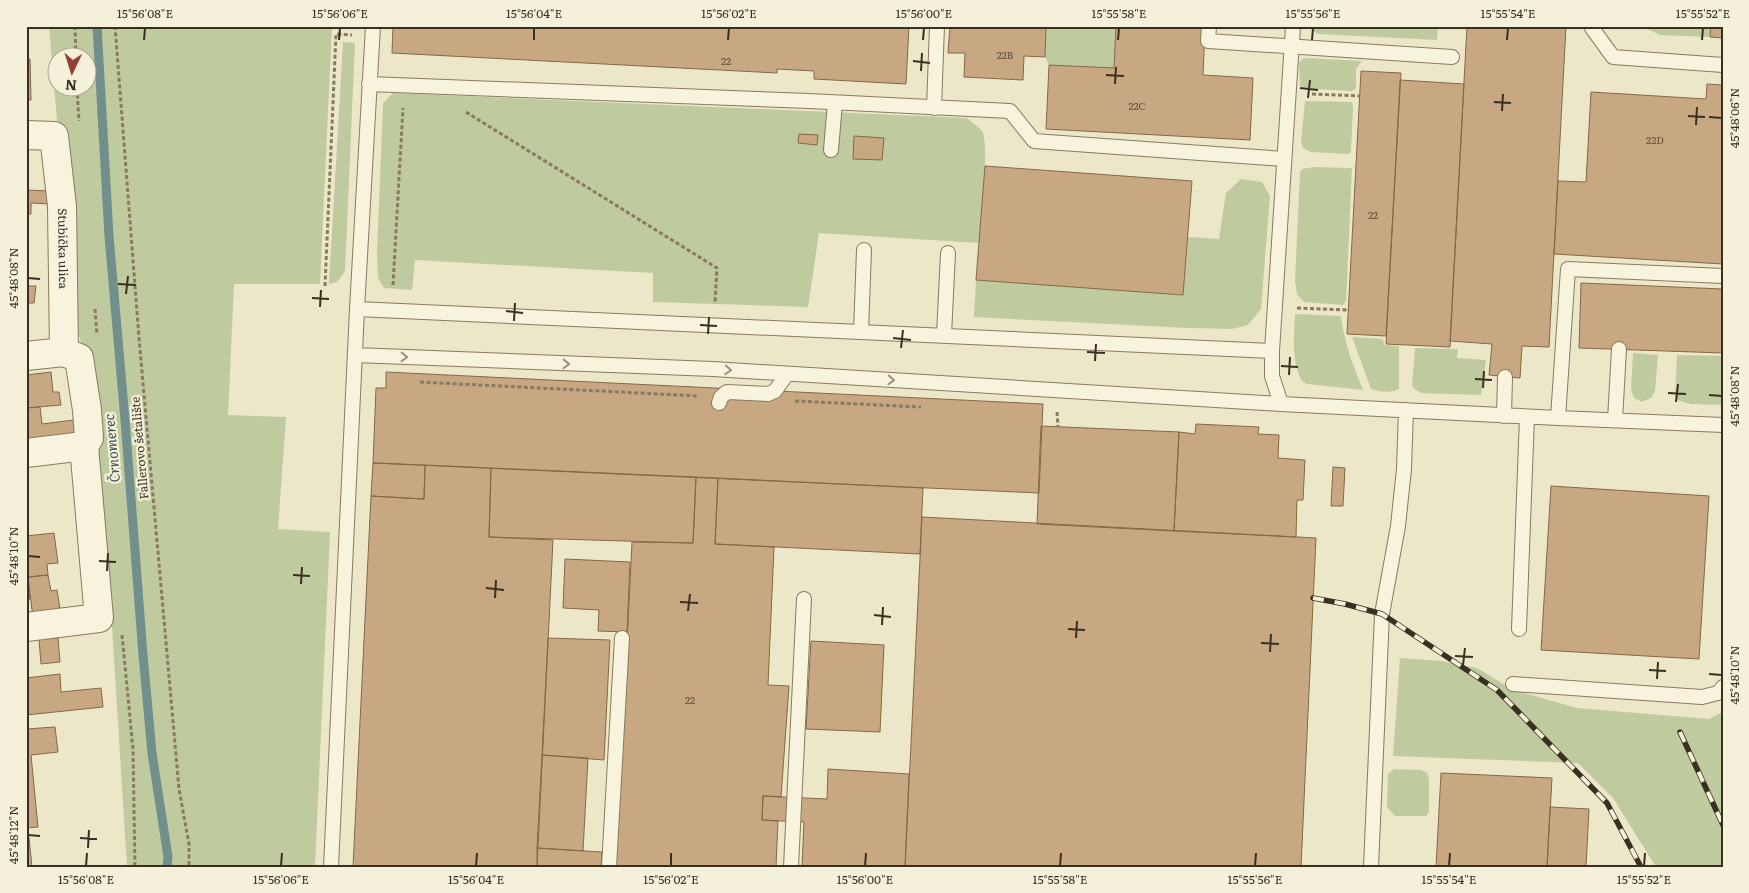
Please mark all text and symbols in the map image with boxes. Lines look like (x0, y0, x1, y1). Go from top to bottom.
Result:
text: 15°56'08"E (117, 4, 173, 22)
text: 15°56'06"E (312, 4, 368, 22)
text: 15°56'04"E (506, 4, 562, 22)
text: 15°56'02"E (701, 4, 757, 22)
text: 15°56'00"E (896, 4, 953, 22)
text: 15°55'58"E (1092, 4, 1147, 22)
text: 15°55'56"E (1286, 4, 1341, 22)
text: 15°55'54"E (1481, 4, 1536, 22)
text: 15°55'52"E (1676, 4, 1730, 22)
house number: 22B (997, 47, 1014, 62)
north arrow (48, 48, 98, 98)
house number: 22 (721, 53, 731, 68)
text: N (64, 76, 78, 96)
text: 45°48'06"N (1725, 88, 1743, 148)
house number: 22C (1128, 98, 1146, 113)
house number: 22D (1646, 132, 1664, 147)
house number: 22 (1368, 207, 1378, 222)
street label: Stubička ulica (54, 208, 73, 289)
text: 45°48'08"N (4, 248, 22, 308)
one-way arrow (400, 352, 408, 362)
one-way arrow (562, 358, 570, 369)
one-way arrow (725, 365, 733, 376)
text: 45°48'08"N (1725, 366, 1743, 426)
one-way arrow (887, 375, 895, 386)
street label: Fallerovo šetalište (126, 396, 152, 500)
water label: Črnomerec (98, 413, 124, 483)
text: 45°48'10"N (4, 526, 22, 586)
text: 45°48'10"N (1725, 645, 1743, 705)
house number: 22 (685, 692, 695, 707)
text: 45°48'12"N (4, 806, 22, 864)
text: 15°56'08"E (58, 870, 114, 888)
text: 15°56'06"E (253, 870, 309, 888)
text: 15°56'04"E (448, 870, 504, 888)
text: 15°56'02"E (643, 870, 699, 888)
text: 15°56'00"E (837, 870, 894, 888)
text: 15°55'58"E (1033, 870, 1088, 888)
text: 15°55'56"E (1228, 870, 1283, 888)
text: 15°55'54"E (1422, 870, 1477, 888)
text: 15°55'52"E (1617, 870, 1671, 888)

